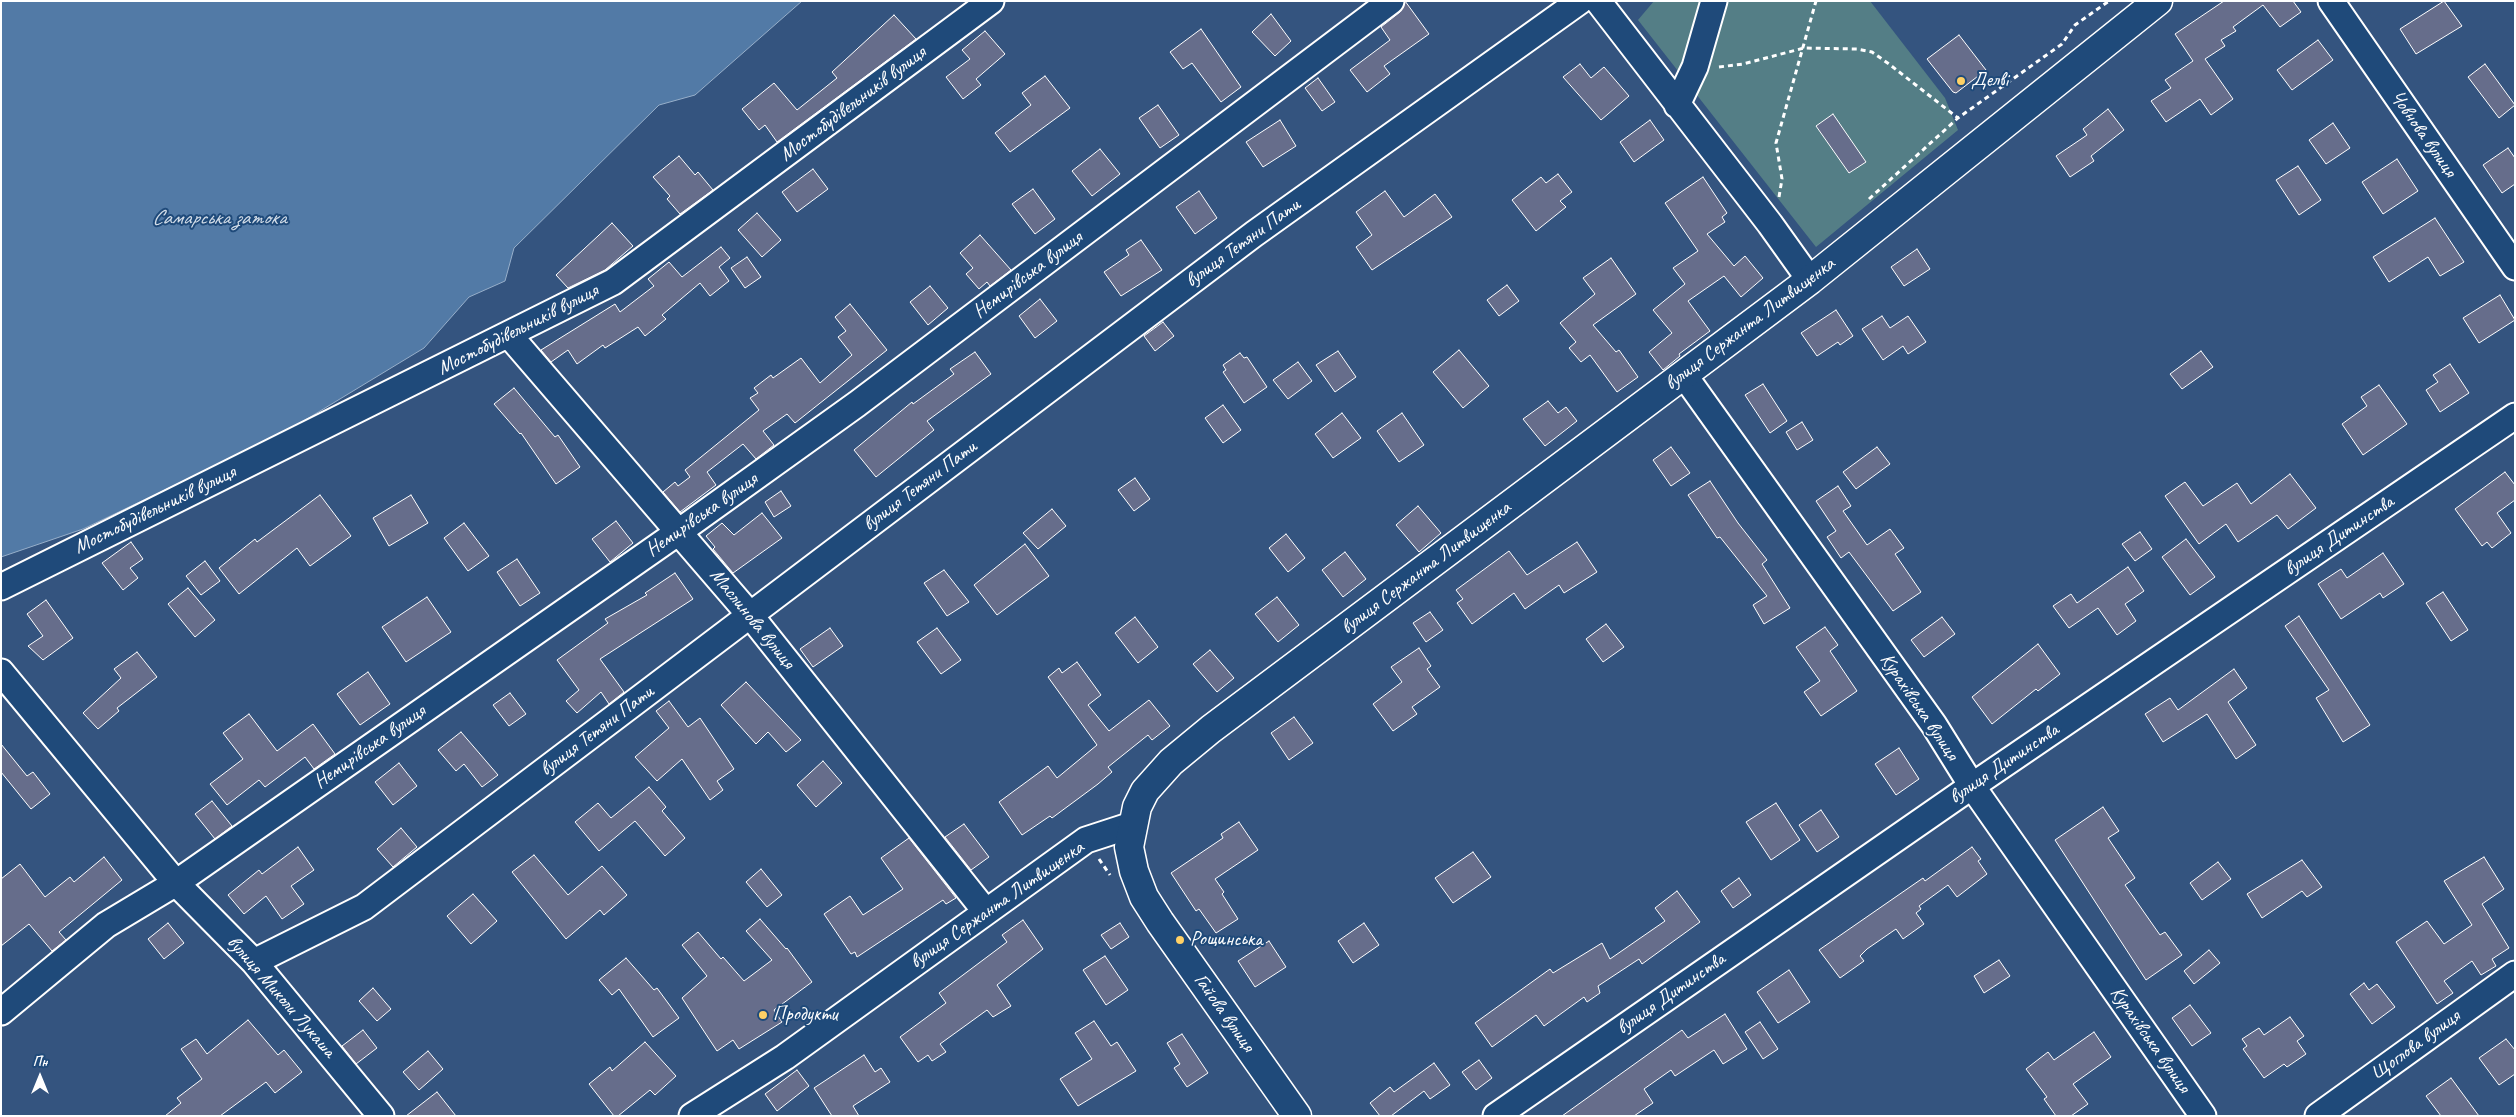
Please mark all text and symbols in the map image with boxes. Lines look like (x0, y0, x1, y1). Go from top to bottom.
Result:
street label: Мостобудівельників вулиця (775, 41, 931, 167)
place label: Делві (1971, 69, 2008, 93)
marker: Делві (1955, 75, 1967, 87)
street label: Човнова вулиця (2384, 86, 2462, 182)
street label: вулиця Тетяни Пати (1181, 193, 1305, 293)
water label: Самарська затока (152, 205, 286, 231)
street label: Немирівська вулиця (968, 226, 1088, 324)
street label: вулиця Сержанта Литвищенка (1660, 252, 1840, 396)
street label: Мостобудівельників вулиця (434, 279, 602, 381)
street label: вулиця Тетяни Пати (858, 435, 982, 537)
street label: Мостобудівельників вулиця (70, 460, 240, 560)
street label: Немирівська вулиця (641, 468, 763, 562)
street label: вулиця Дитинства (2280, 490, 2398, 582)
street label: вулиця Сержанта Литвищенка (1336, 496, 1516, 640)
street label: Маслинова вулиця (704, 564, 800, 674)
street label: Курахівська вулиця (1874, 649, 1964, 765)
street label: вулиця Тетяни Пати (535, 680, 659, 782)
street label: Немирівська вулиця (309, 700, 431, 794)
street label: вулиця Дитинства (1945, 718, 2063, 810)
street label: вулиця Сержанта Литвищенка (905, 836, 1089, 974)
place label: Рощинська (1190, 928, 1262, 952)
street label: вулиця Миколи Лукаша (221, 931, 341, 1063)
marker: Рощинська (1174, 934, 1186, 946)
street label: вулиця Дитинства (1612, 948, 1730, 1040)
street label: Гайова вулиця (1188, 969, 1260, 1057)
street label: Курахівська вулиця (2105, 982, 2195, 1098)
place label: Продукти (773, 1003, 837, 1027)
street label: Щоглова вулиця (2367, 1005, 2465, 1085)
marker: Продукти (757, 1009, 769, 1021)
north arrow (15, 1052, 65, 1102)
text: Пн (33, 1053, 47, 1070)

